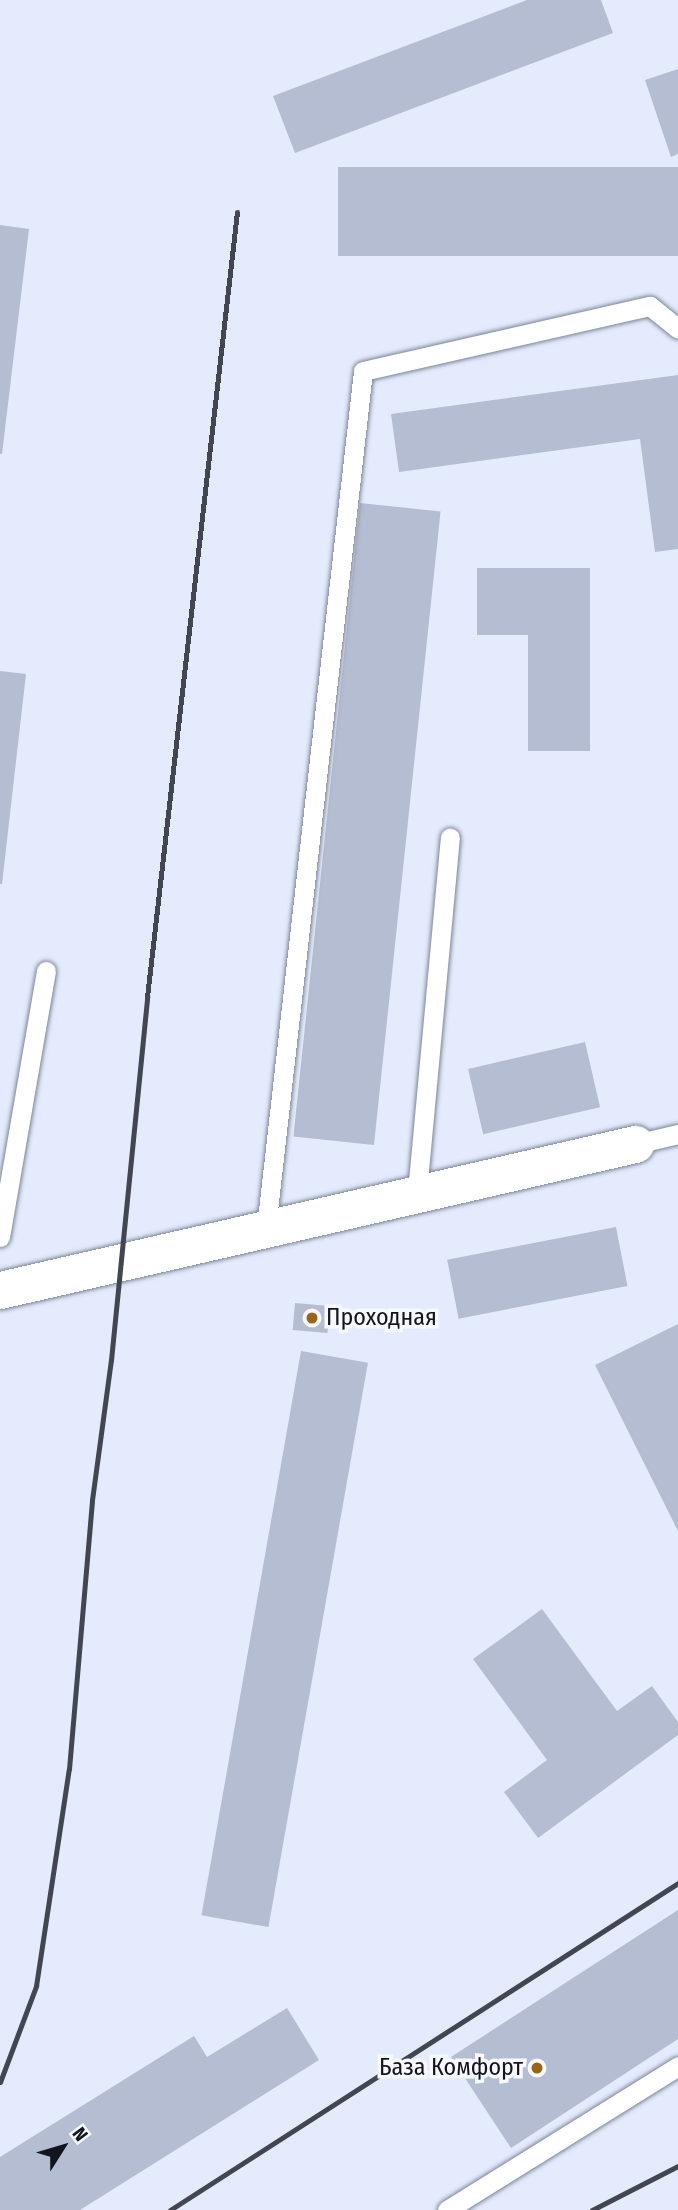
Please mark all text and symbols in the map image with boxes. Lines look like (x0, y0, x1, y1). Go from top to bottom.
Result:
place label: Проходная (326, 1304, 437, 1332)
marker: Проходная (304, 1310, 320, 1326)
place label: База Комфорт (379, 2054, 523, 2082)
marker: База Комфорт (529, 2060, 545, 2076)
north arrow (28, 2112, 98, 2182)
text: N (68, 2123, 93, 2146)

